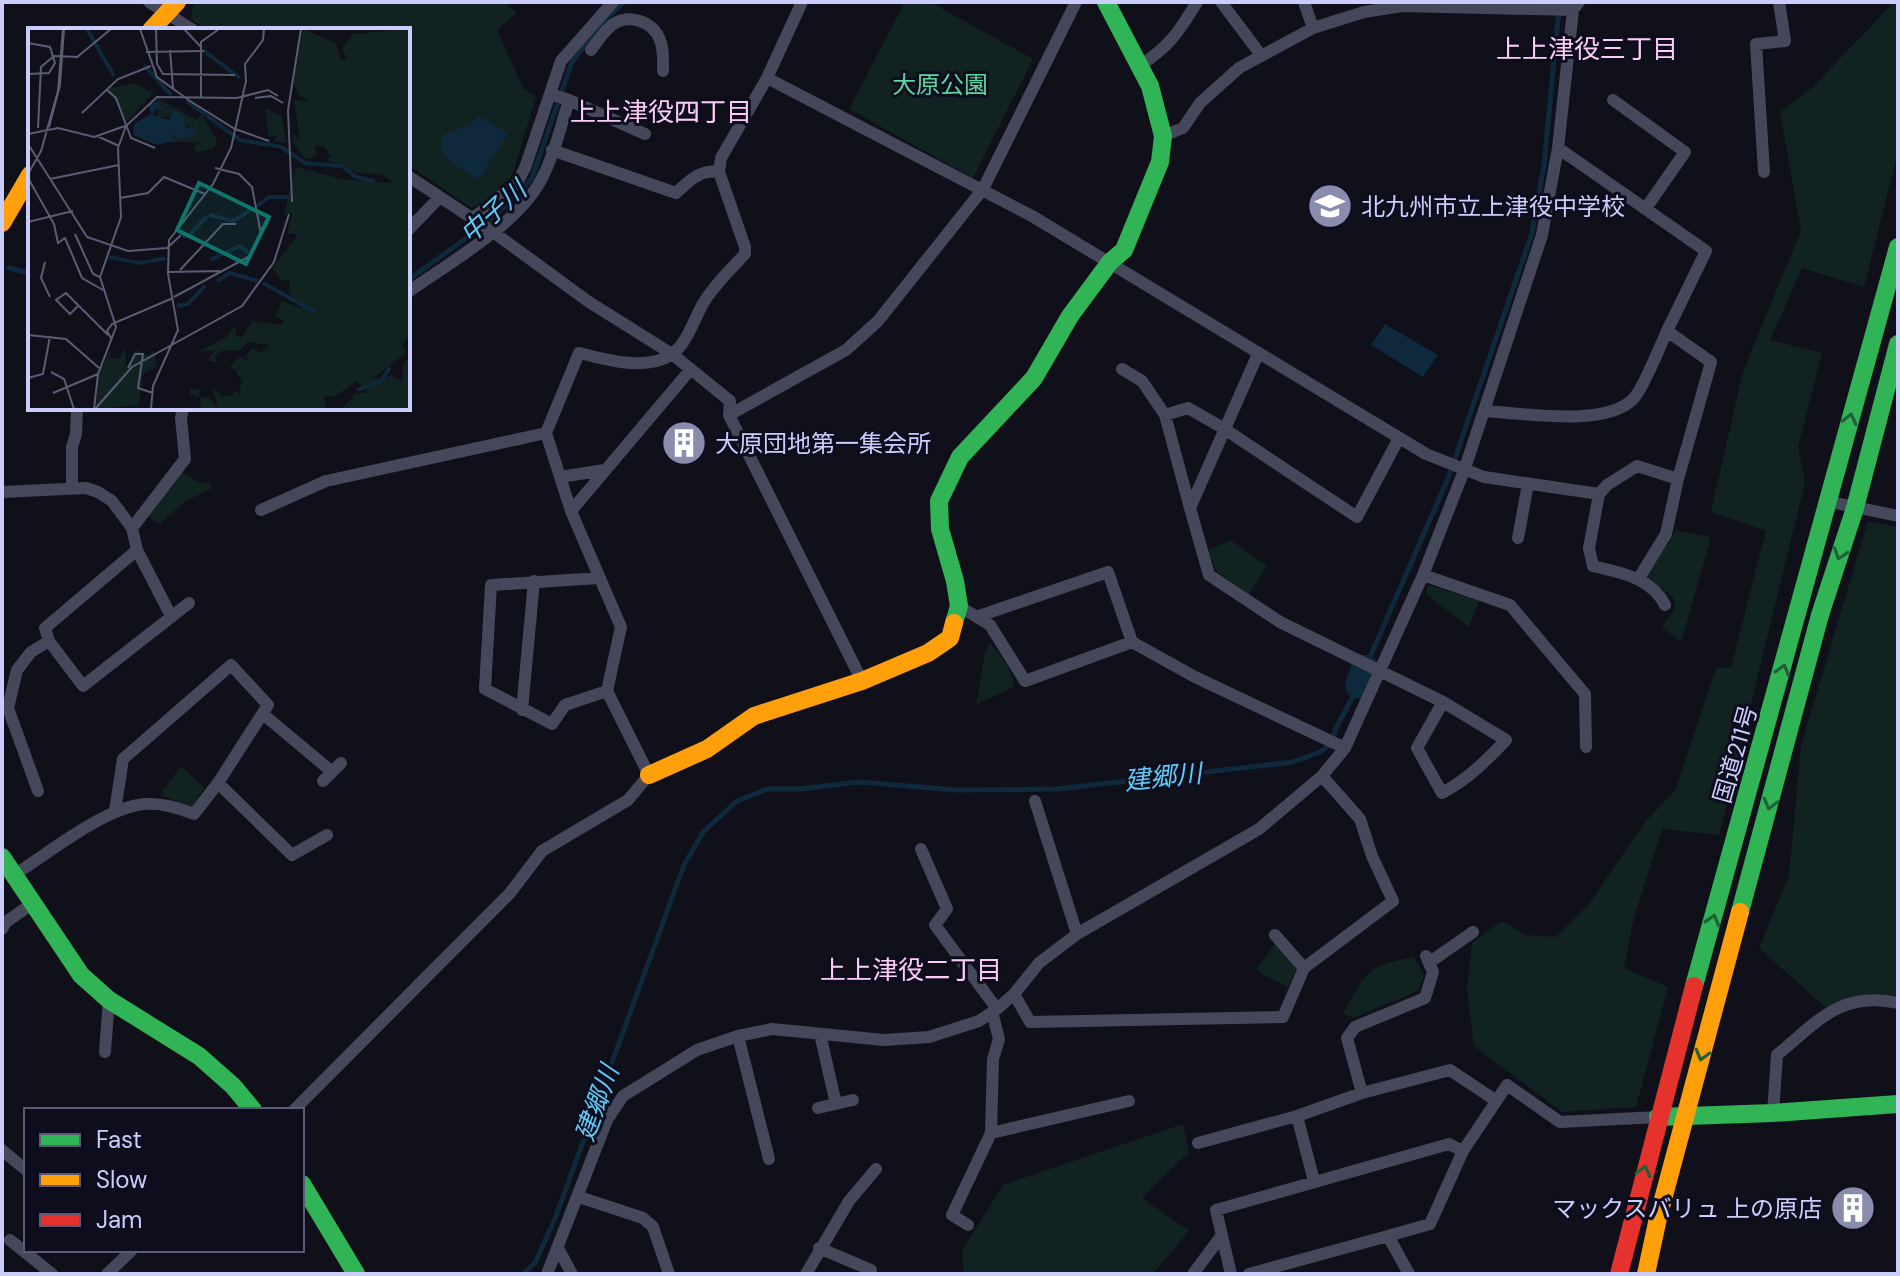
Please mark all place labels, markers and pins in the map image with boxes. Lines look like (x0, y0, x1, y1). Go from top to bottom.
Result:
school or university icon: 北九州市立上津役中学校 (1306, 182, 1354, 230)
place label: 北九州市立上津役中学校 (1361, 191, 1625, 222)
building icon: 大原団地第一集会所 (660, 419, 708, 467)
place label: 大原団地第一集会所 (715, 428, 931, 459)
building icon: マックスバリュ 上の原店 (1829, 1184, 1877, 1232)
place label: マックスバリュ 上の原店 (1552, 1193, 1822, 1224)

